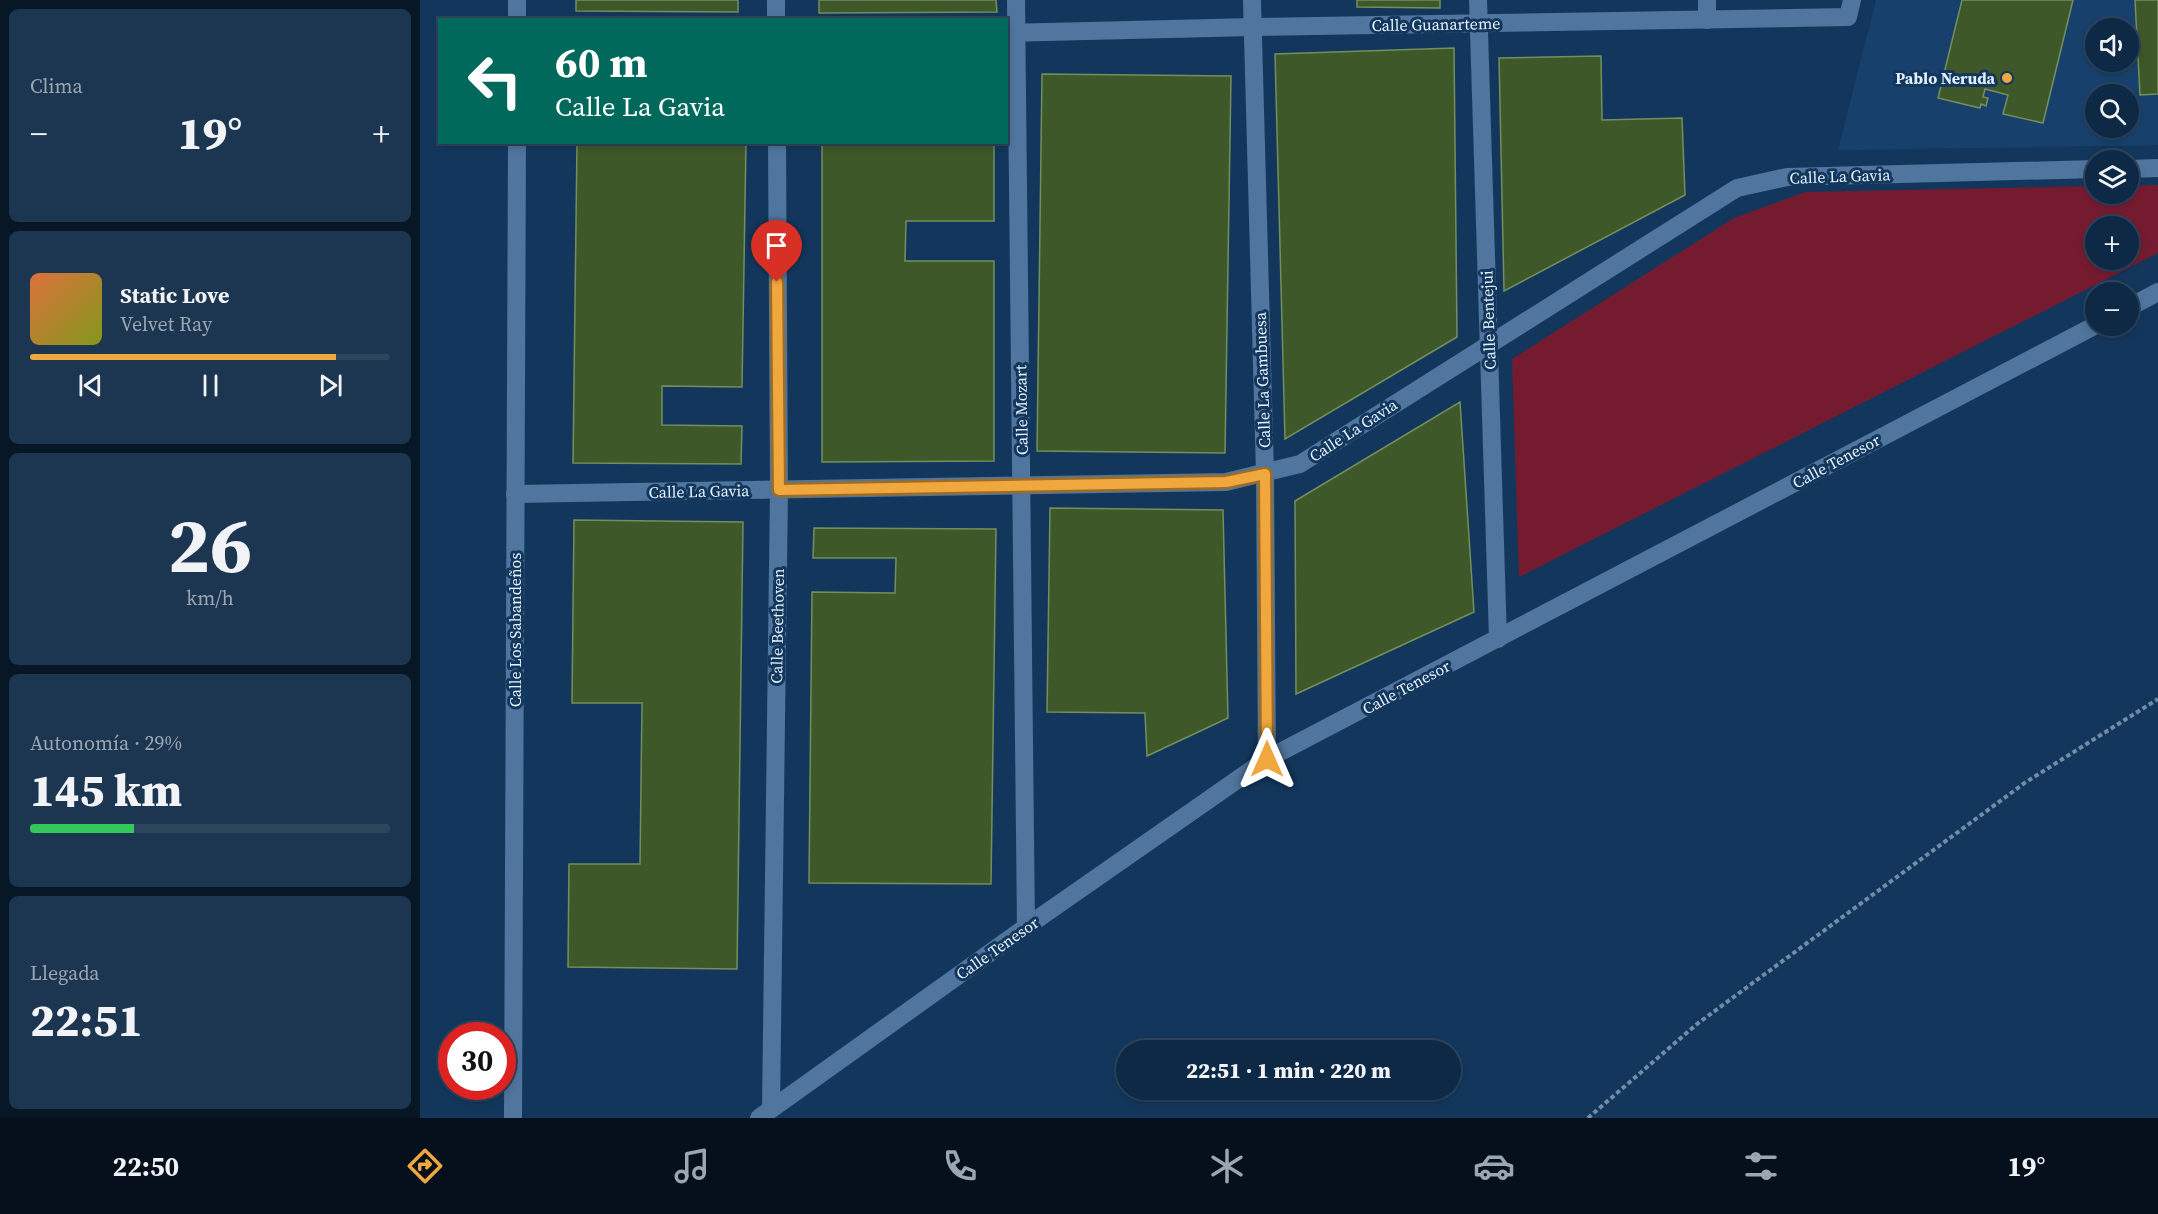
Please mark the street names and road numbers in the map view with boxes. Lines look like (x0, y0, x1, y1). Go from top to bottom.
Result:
street label: Calle Guanarteme (1371, 12, 1501, 36)
street label: Calle La Gavia (1789, 163, 1892, 189)
street label: Calle Bentejui (1475, 270, 1501, 370)
street label: Calle La Gambuesa (1249, 311, 1275, 448)
street label: Calle Mozart (1009, 364, 1033, 455)
street label: Calle La Gavia (1305, 393, 1402, 467)
street label: Calle Tenesor (1788, 429, 1884, 493)
street label: Calle La Gavia (648, 479, 750, 503)
street label: Calle Los Sabandeños (504, 553, 526, 707)
street label: Calle Beethoven (765, 568, 789, 684)
street label: Calle Tenesor (1358, 655, 1454, 719)
street label: Calle Tenesor (951, 911, 1043, 985)

